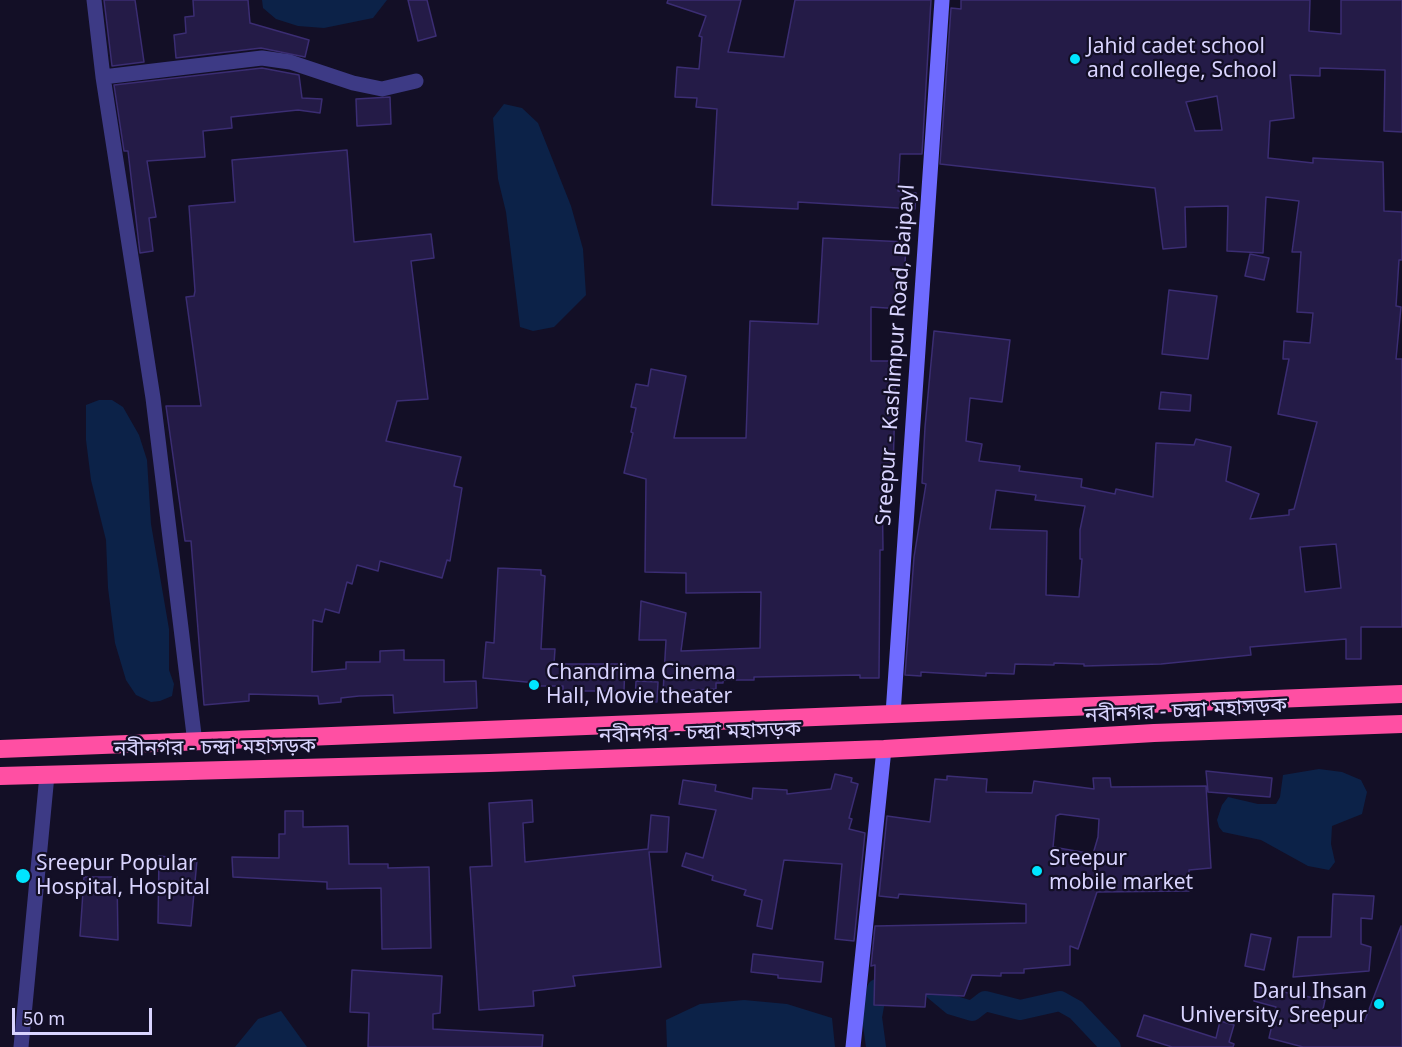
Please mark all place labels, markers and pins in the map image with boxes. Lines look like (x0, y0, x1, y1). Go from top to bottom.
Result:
place label: Jahid cadet school and college, School (1087, 34, 1277, 84)
marker: Jahid cadet school and college, School (1068, 52, 1082, 66)
place label: Chandrima Cinema Hall, Movie theater (546, 660, 736, 710)
marker: Chandrima Cinema Hall, Movie theater (527, 678, 541, 692)
place label: Sreepur mobile market (1049, 846, 1193, 896)
place label: Sreepur Popular Hospital, Hospital (36, 851, 210, 901)
marker: Sreepur mobile market (1030, 864, 1044, 878)
marker: Sreepur Popular Hospital, Hospital (14, 867, 32, 885)
place label: Darul Ihsan University, Sreepur (1180, 979, 1367, 1029)
marker: Darul Ihsan University, Sreepur (1372, 997, 1386, 1011)

